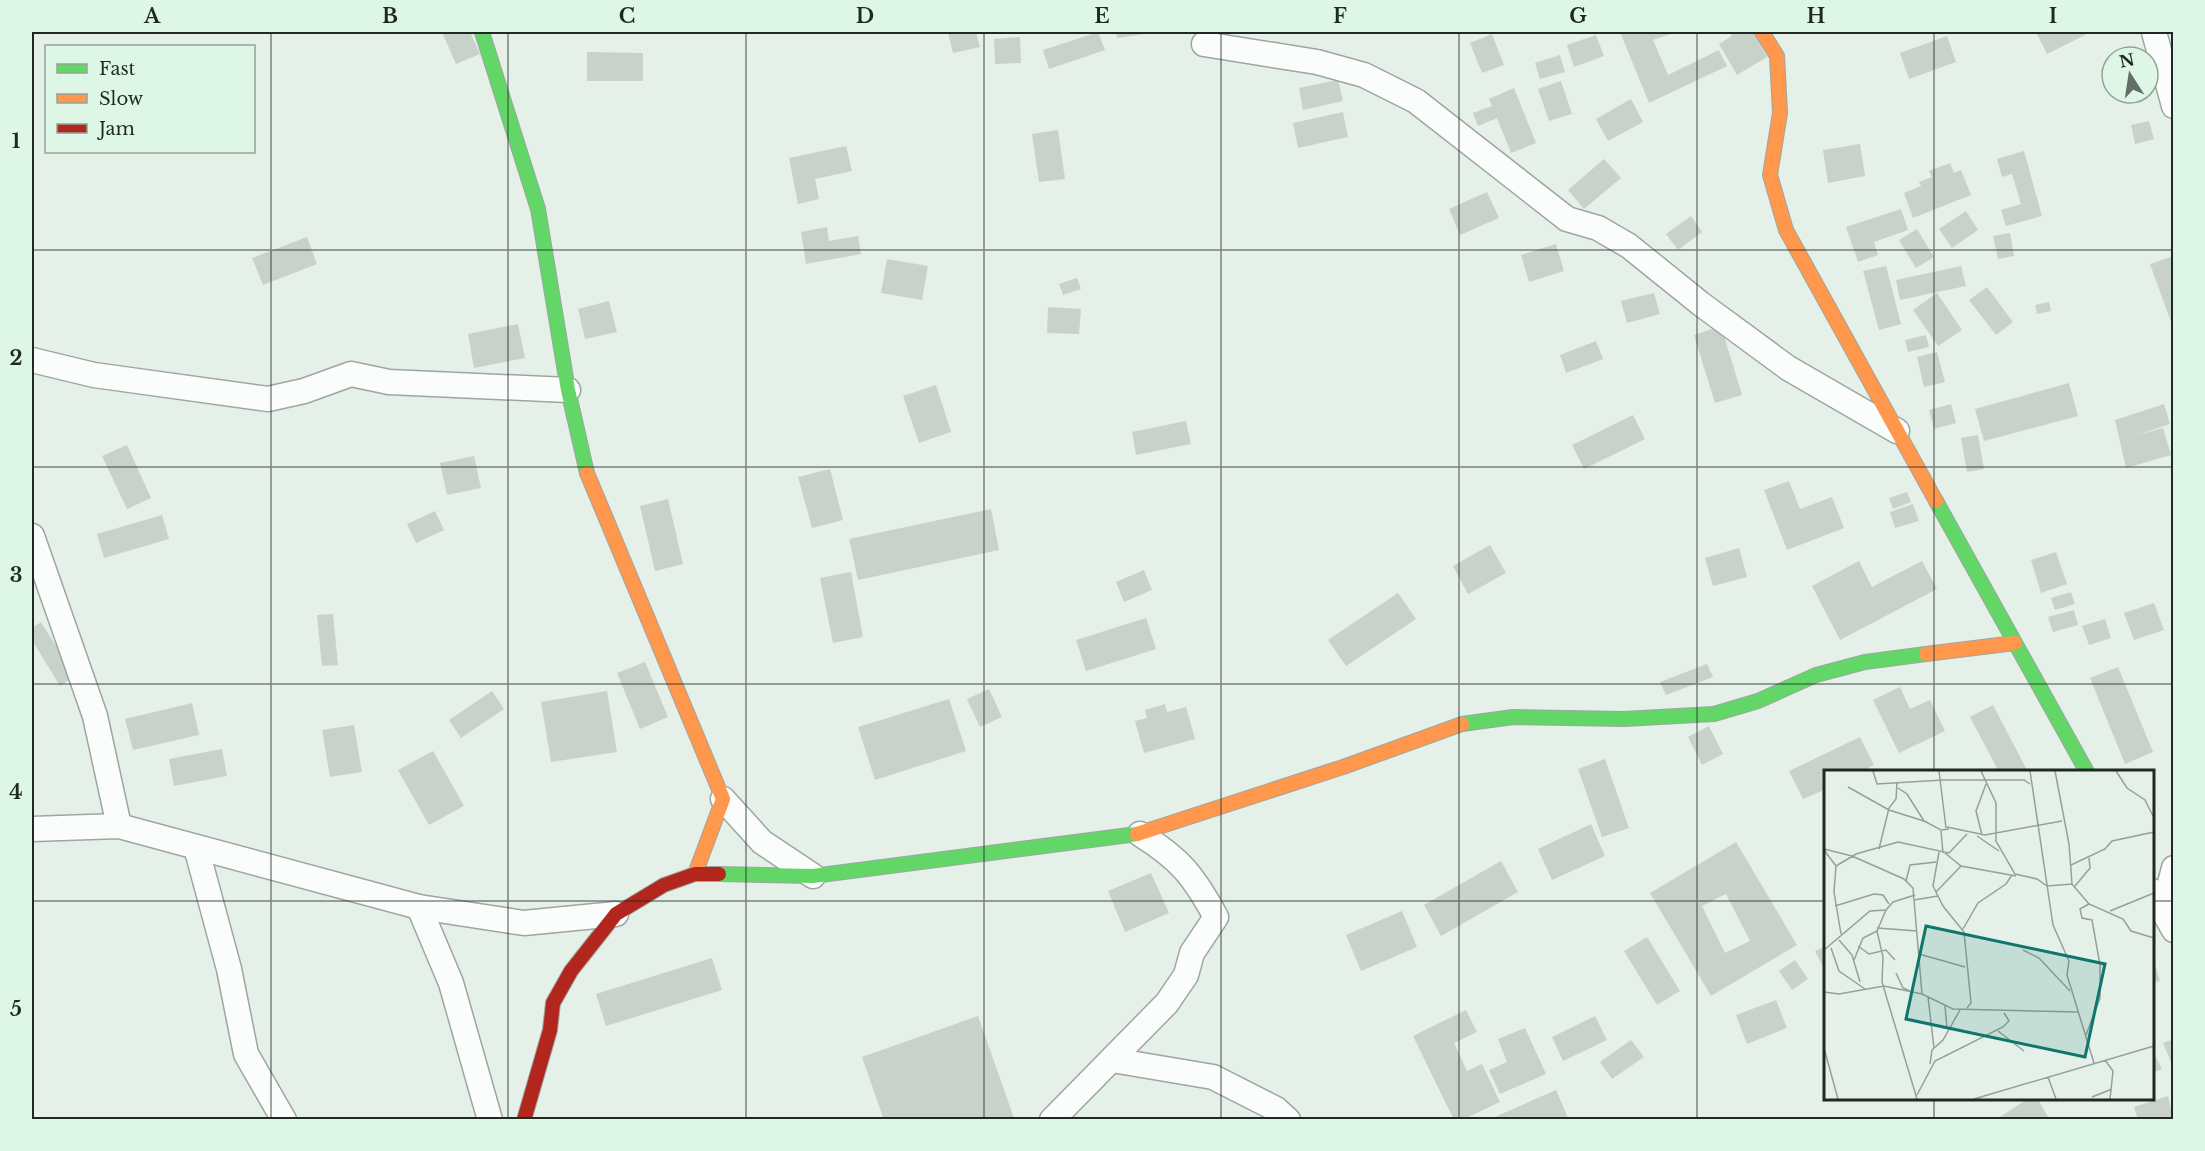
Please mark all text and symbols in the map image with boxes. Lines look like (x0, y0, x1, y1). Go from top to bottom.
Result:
text: A (143, 4, 161, 28)
text: B (382, 4, 398, 28)
text: C (619, 4, 635, 28)
text: D (856, 4, 874, 28)
text: E (1094, 4, 1110, 28)
text: F (1333, 4, 1347, 28)
text: G (1569, 4, 1587, 28)
text: H (1807, 4, 1826, 28)
text: I (2049, 4, 2057, 28)
legend (45, 45, 255, 153)
north arrow (2100, 45, 2160, 105)
text: N (2117, 49, 2136, 72)
text: Fast (99, 58, 136, 80)
text: Slow (99, 88, 144, 110)
text: Jam (97, 118, 135, 140)
text: 1 (12, 129, 21, 153)
text: 2 (9, 346, 23, 370)
text: 3 (10, 563, 22, 587)
inset map (1824, 770, 2154, 1100)
text: 4 (9, 780, 23, 804)
text: 5 (10, 997, 22, 1021)

